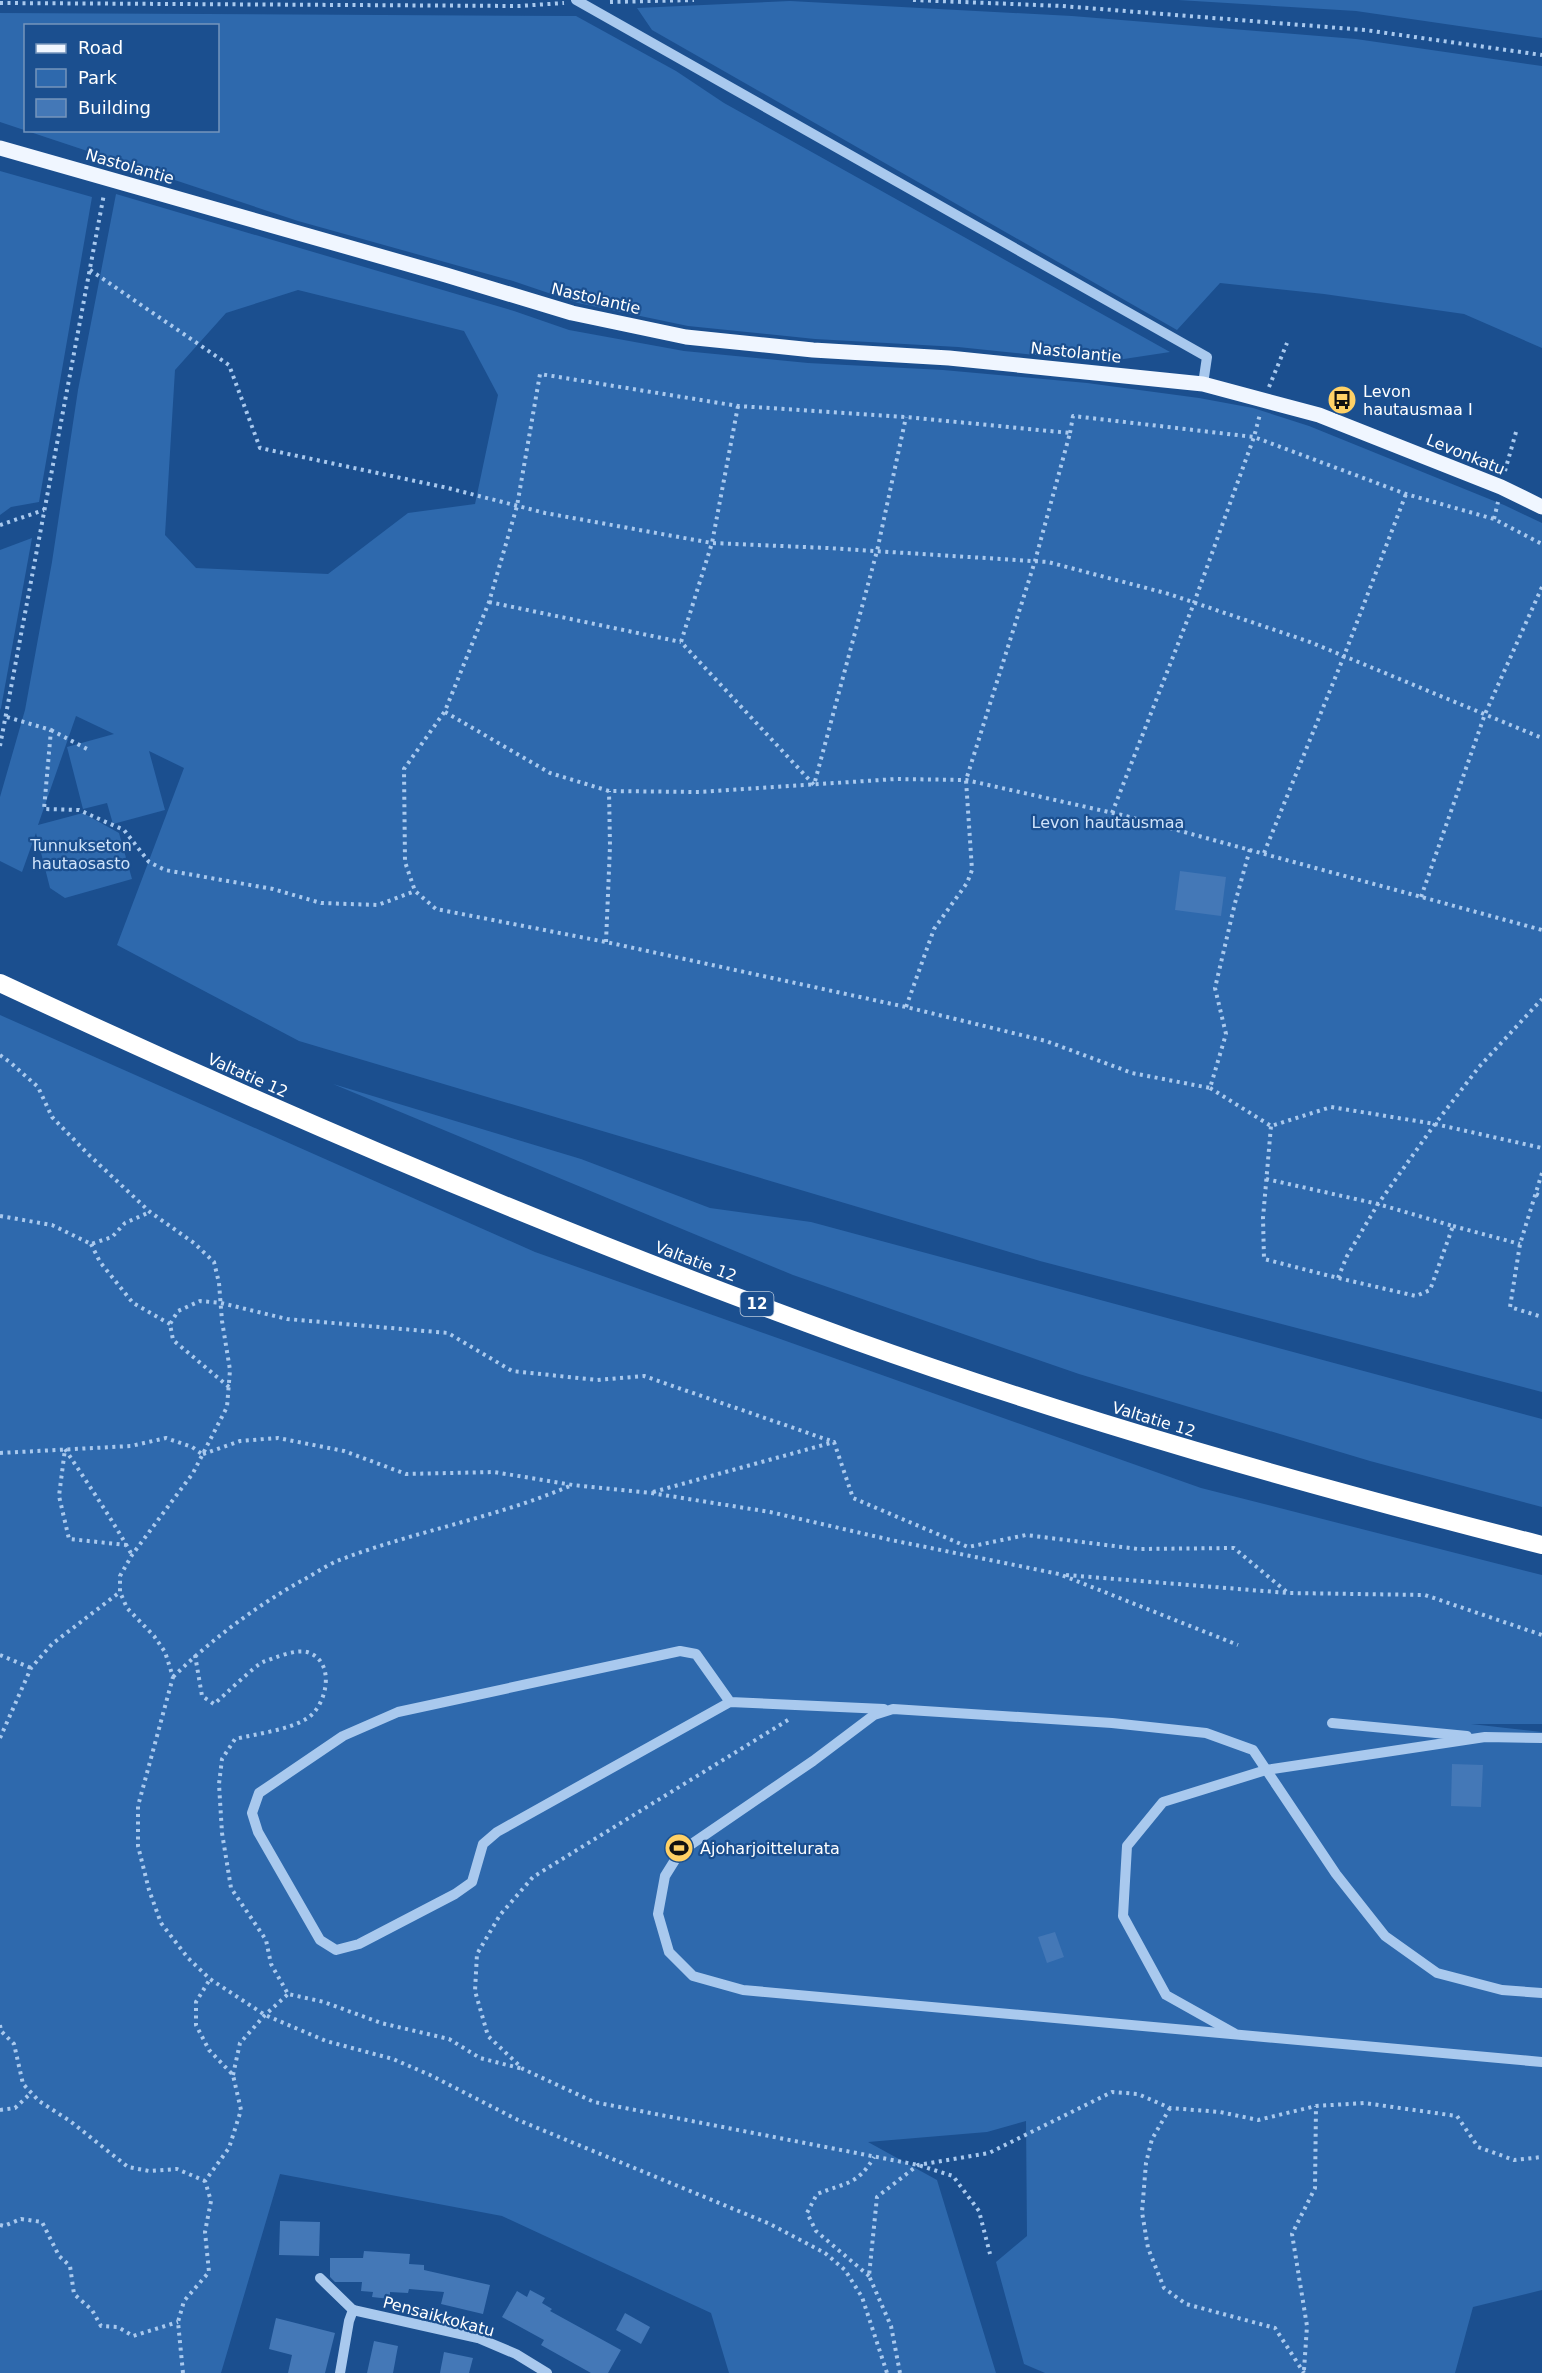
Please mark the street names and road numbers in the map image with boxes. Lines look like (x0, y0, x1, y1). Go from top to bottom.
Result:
street label: Nastolantie (83, 145, 176, 188)
street label: Nastolantie (549, 279, 642, 318)
street label: Nastolantie (1030, 338, 1122, 367)
street label: Levonkatu (1424, 430, 1508, 479)
street label: Valtatie 12 (205, 1049, 291, 1102)
street label: Valtatie 12 (652, 1237, 739, 1286)
road number: 12 (740, 1292, 774, 1316)
street label: Valtatie 12 (1110, 1398, 1198, 1441)
street label: Pensaikkokatu (381, 2292, 497, 2340)

